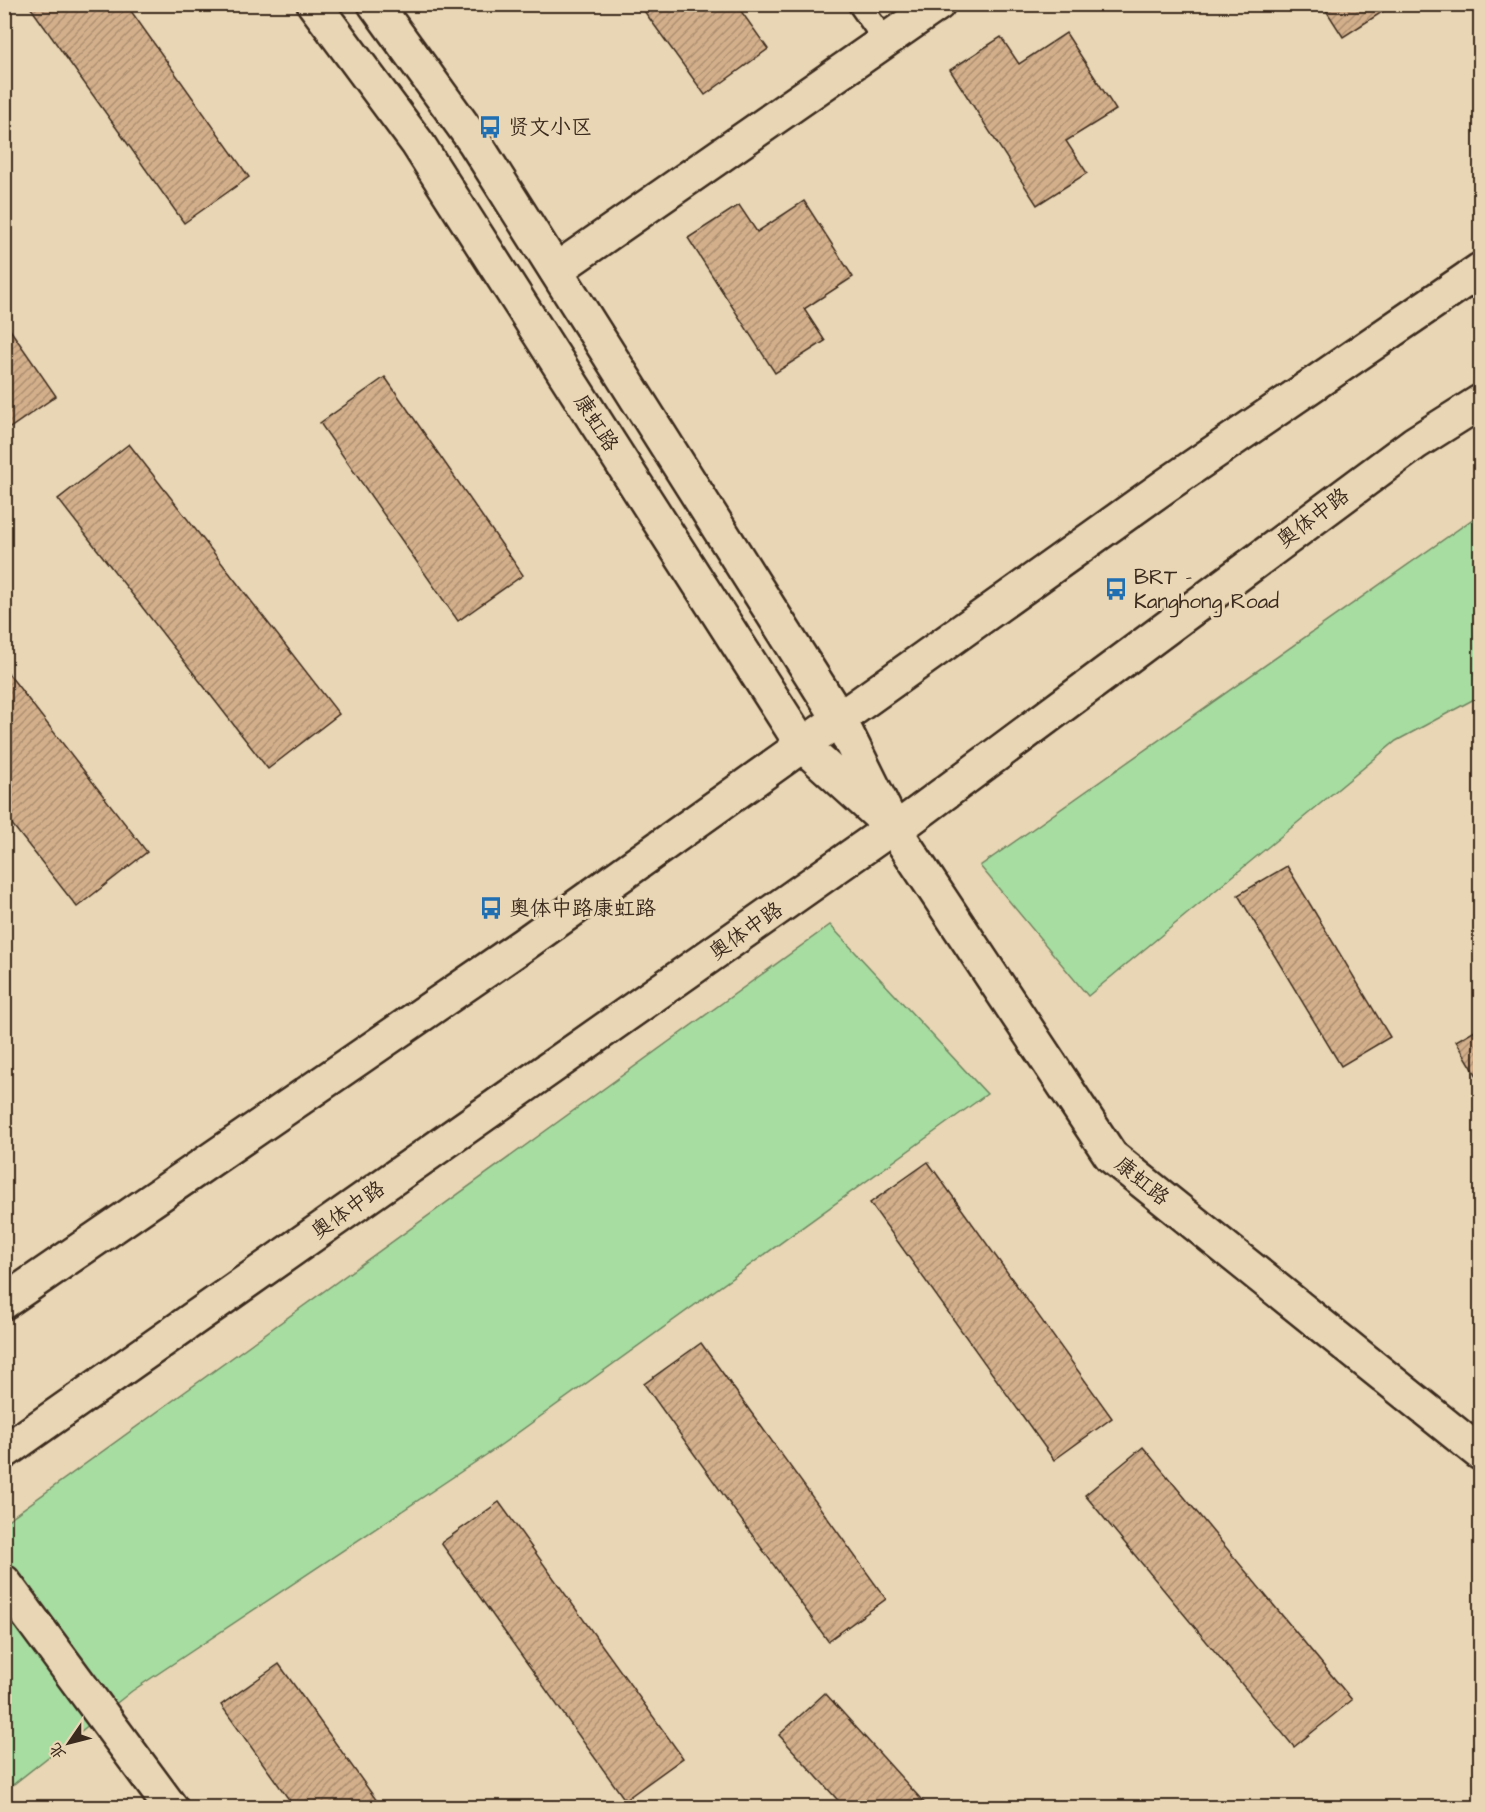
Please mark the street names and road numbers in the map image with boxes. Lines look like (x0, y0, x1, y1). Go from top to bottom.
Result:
street label: 康虹路 (567, 389, 625, 457)
street label: 奥体中路 (1271, 481, 1355, 555)
street label: 奥体中路 (703, 895, 789, 967)
street label: 康虹路 (1108, 1150, 1176, 1212)
street label: 奥体中路 (305, 1174, 391, 1246)

